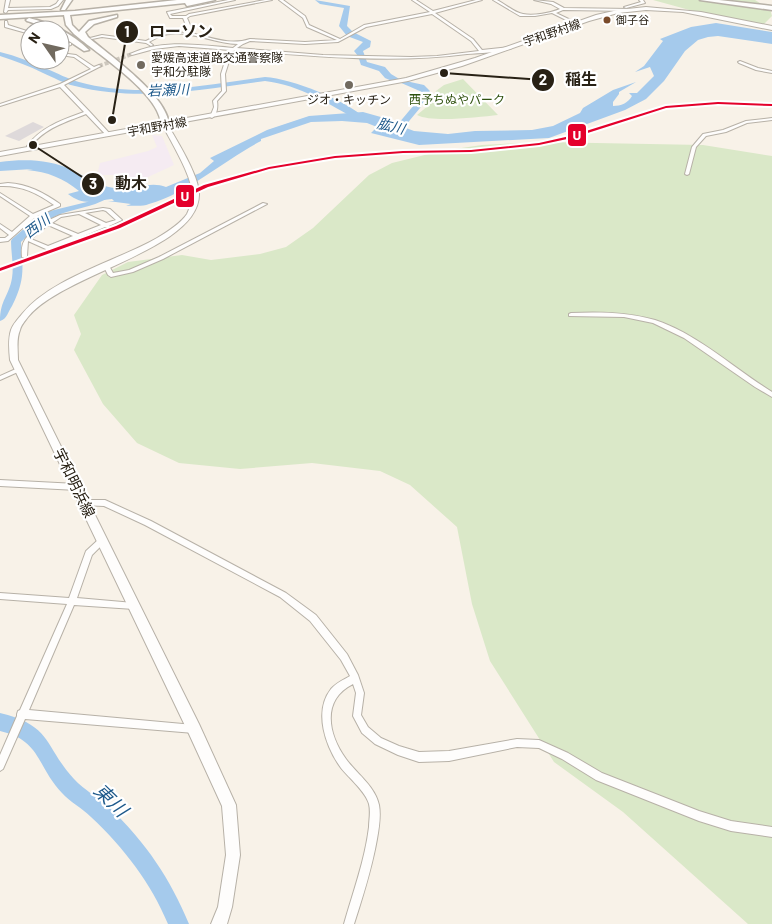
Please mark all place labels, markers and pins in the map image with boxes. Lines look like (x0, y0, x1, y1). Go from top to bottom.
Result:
place label: 御子谷 (615, 13, 649, 26)
marker: 御子谷 (602, 15, 612, 25)
callout: ローソン (114, 16, 223, 47)
place label: 愛媛高速道路交通警察隊 宇和分駐隊 (151, 50, 283, 78)
marker: 愛媛高速道路交通警察隊 宇和分駐隊 (135, 59, 147, 71)
callout: 稲生 (530, 64, 607, 95)
marker: ジオ・キッチン (343, 79, 355, 91)
place label: ジオ・キッチン (307, 92, 391, 106)
callout: 動木 (80, 168, 157, 199)

